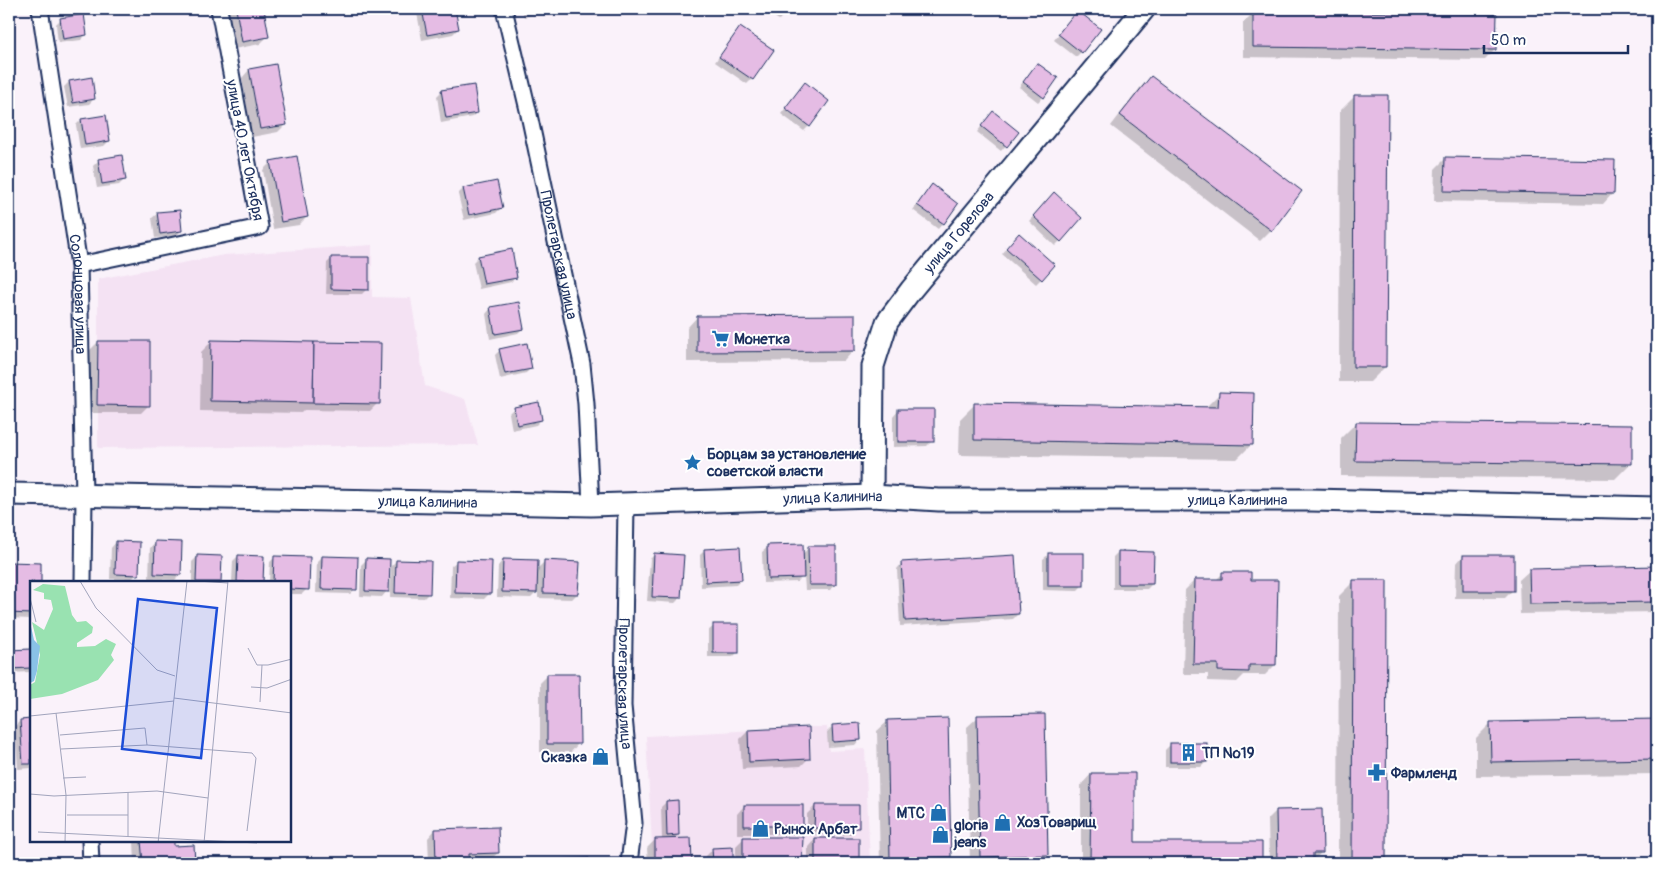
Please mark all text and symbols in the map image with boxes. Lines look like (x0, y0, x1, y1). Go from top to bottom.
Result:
scale bar (1484, 22, 1627, 54)
text: 50 m (1491, 31, 1526, 50)
street label: улица 40 лет Октября (221, 77, 268, 222)
street label: улица Горелова (919, 188, 999, 278)
street label: Пролетарская улица (535, 189, 581, 321)
street label: Солонцовая улица (64, 233, 90, 354)
supermarket icon: Монетка (710, 329, 730, 349)
place label: Монетка (734, 330, 790, 349)
place label: Борцам за установление советской власти (706, 445, 867, 481)
place icon: Борцам за установление советской власти (683, 453, 703, 473)
street label: улица Калинина (782, 487, 883, 509)
street label: улица Калинина (1187, 491, 1287, 510)
street label: улица Калинина (377, 492, 478, 513)
inset map (30, 581, 291, 842)
street label: Пролетарская улица (613, 618, 636, 750)
building icon: ТП №19 (1178, 743, 1198, 763)
place label: ТП №19 (1201, 744, 1255, 763)
shop icon: Сказка (591, 747, 611, 767)
place label: Сказка (541, 748, 587, 767)
pharmacy icon: Фармленд (1367, 763, 1387, 783)
place label: Фармленд (1390, 764, 1458, 783)
shop icon: МТС (929, 803, 949, 823)
place label: МТС (897, 804, 925, 823)
shop icon: ХозТоварищ (993, 812, 1013, 832)
place label: ХозТоварищ (1017, 813, 1097, 832)
place label: gloria jeans (953, 816, 988, 852)
shop icon: Рынок Арбат (750, 819, 770, 839)
place label: Рынок Арбат (774, 820, 858, 839)
shop icon: gloria jeans (930, 824, 950, 844)

